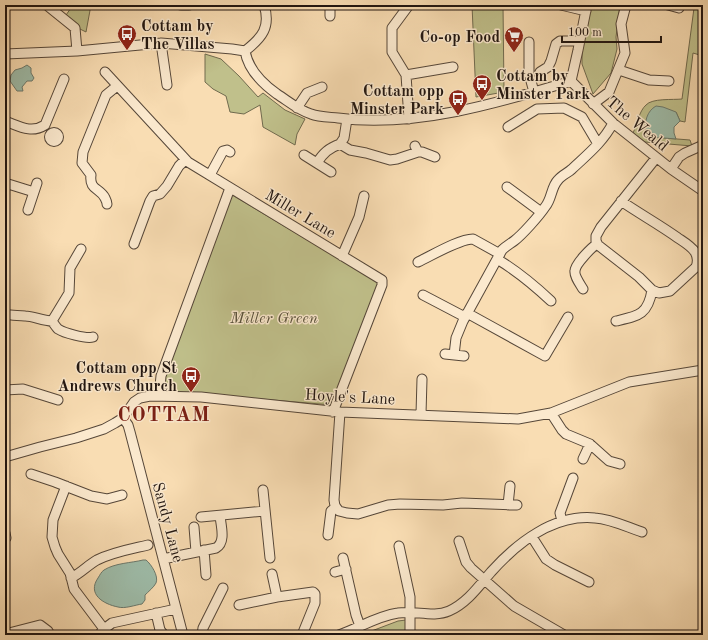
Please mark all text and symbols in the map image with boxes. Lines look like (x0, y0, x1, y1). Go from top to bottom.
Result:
scale bar (562, 18, 661, 44)
place label: Cottam by The Villas (141, 19, 214, 53)
bus stop icon: Cottam by The Villas (116, 23, 138, 51)
supermarket icon: Co-op Food (503, 25, 525, 53)
text: 100 m (568, 27, 602, 39)
place label: Co-op Food (419, 30, 500, 46)
place label: Cottam by Minster Park (496, 69, 590, 103)
bus stop icon: Cottam by Minster Park (471, 73, 493, 101)
place label: Cottam opp Minster Park (350, 84, 444, 118)
bus stop icon: Cottam opp Minster Park (447, 88, 469, 116)
street label: The Weald (603, 94, 671, 155)
street label: Miller Lane (262, 187, 338, 242)
park label: Miller Green (229, 311, 318, 327)
place label: Cottam opp St Andrews Church (57, 361, 177, 395)
bus stop icon: Cottam opp St Andrews Church (180, 365, 202, 393)
street label: Hoyle's Lane (304, 388, 396, 408)
district label: COTTAM (117, 406, 211, 426)
street label: Sandy Lane (149, 481, 185, 564)

